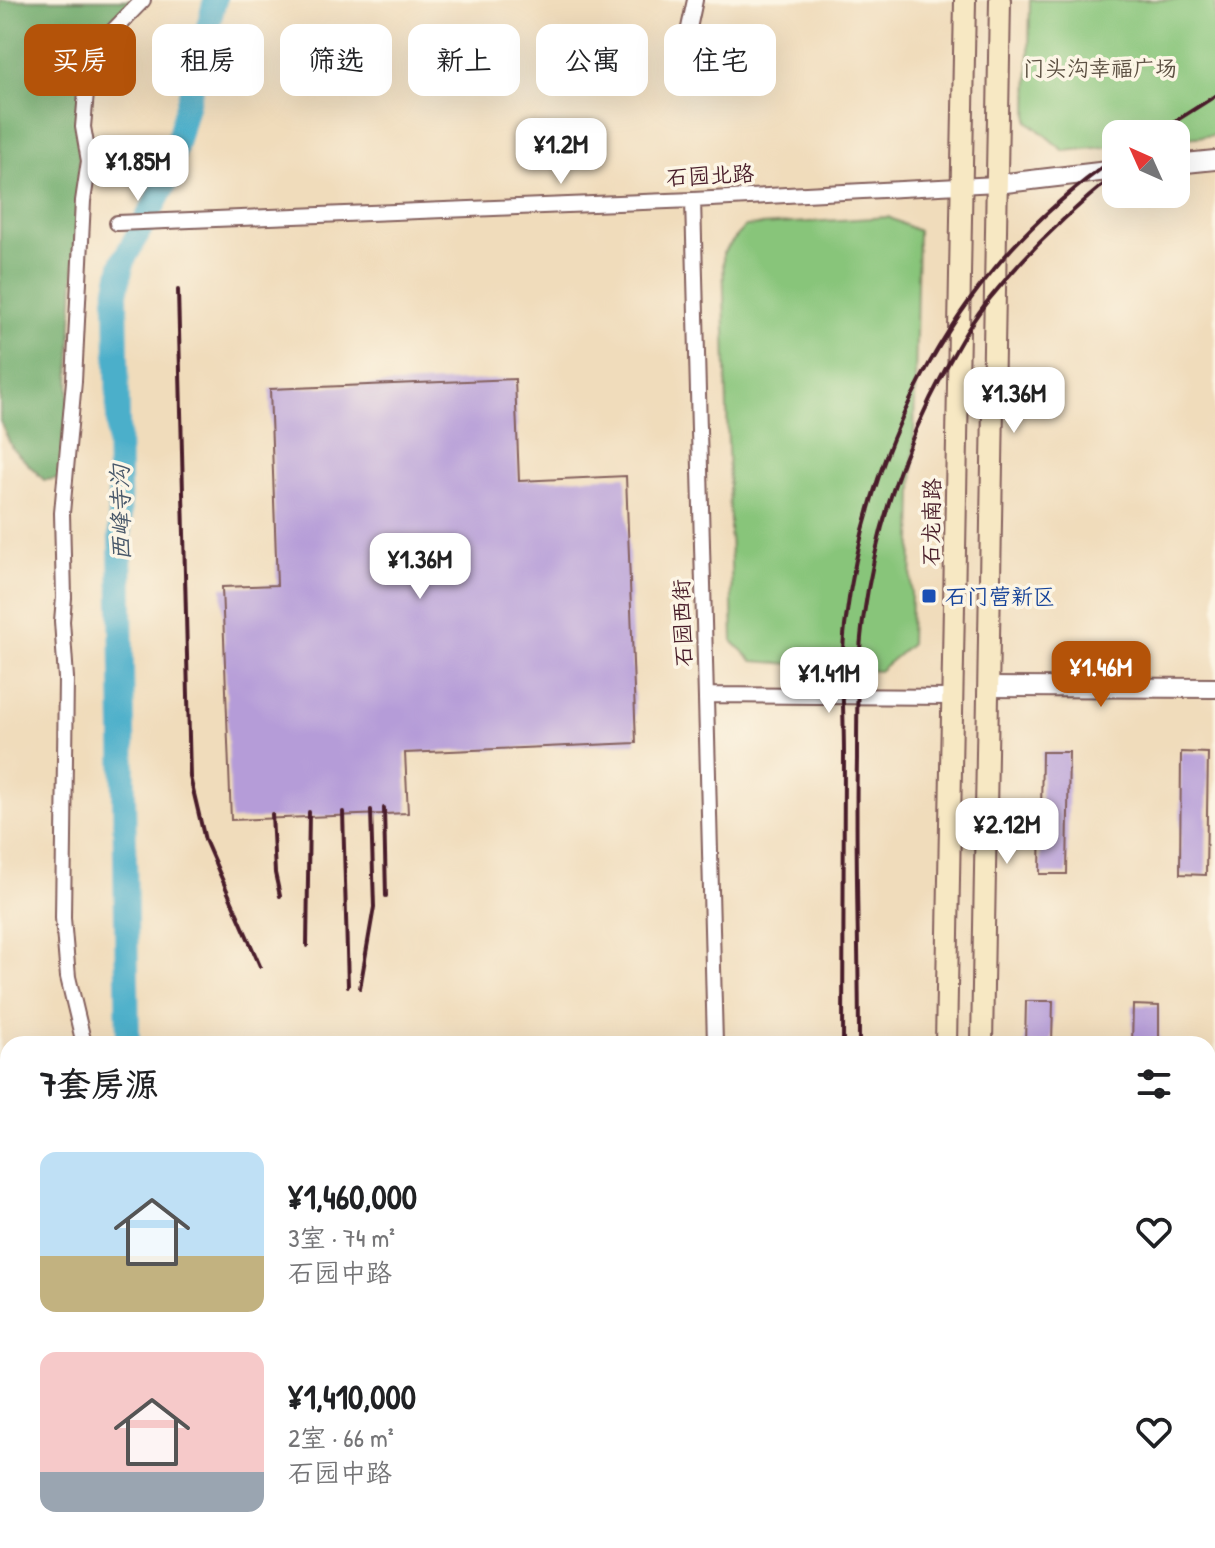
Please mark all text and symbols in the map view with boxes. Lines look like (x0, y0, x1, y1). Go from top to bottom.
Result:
chip: 买房 (24, 24, 136, 96)
chip: 租房 (152, 24, 264, 96)
chip: 筛选 (280, 24, 392, 96)
chip: 新上 (408, 24, 520, 96)
chip: 公寓 (536, 24, 648, 96)
chip: 住宅 (664, 24, 776, 96)
park label: 门头沟幸福广场 (1023, 53, 1177, 83)
pin: ¥1.2M (505, 118, 617, 186)
north arrow (1102, 120, 1190, 208)
map controls (1102, 120, 1190, 208)
text: ¥1.2M (534, 126, 588, 161)
pin: ¥1.85M (73, 135, 203, 203)
text: ¥1.85M (106, 143, 170, 178)
street label: 石园北路 (665, 158, 755, 192)
pin: ¥1.36M (949, 367, 1079, 435)
text: ¥1.36M (982, 375, 1046, 410)
water label: 西峰寺沟 (103, 463, 137, 561)
street label: 石龙南路 (915, 478, 947, 566)
pin: ¥1.36M (355, 533, 485, 601)
text: ¥1.36M (388, 541, 452, 576)
street label: 石园西街 (665, 578, 699, 668)
place label: 石门营新区 (945, 581, 1055, 611)
marker: 石门营新区 (920, 587, 938, 605)
pin: ¥1.46M (1036, 641, 1166, 709)
pin: ¥1.41M (764, 647, 894, 715)
text: ¥1.46M (1070, 649, 1132, 684)
text: ¥1.41M (798, 655, 860, 690)
pin: ¥2.12M (942, 798, 1072, 866)
text: ¥2.12M (974, 806, 1040, 841)
text: 7套房源 (40, 1061, 159, 1107)
icon: filters (1132, 1062, 1176, 1106)
text: ¥1,460,000 (288, 1174, 417, 1220)
icon: home (104, 1184, 200, 1280)
icon: heart (1132, 1210, 1176, 1254)
text: 3室 · 74 m² (288, 1220, 395, 1255)
text: 石园中路 (288, 1255, 392, 1290)
text: ¥1,410,000 (288, 1374, 416, 1420)
icon: home (104, 1384, 200, 1480)
icon: heart (1132, 1410, 1176, 1454)
text: 2室 · 66 m² (288, 1420, 394, 1455)
text: 石园中路 (288, 1455, 392, 1490)

